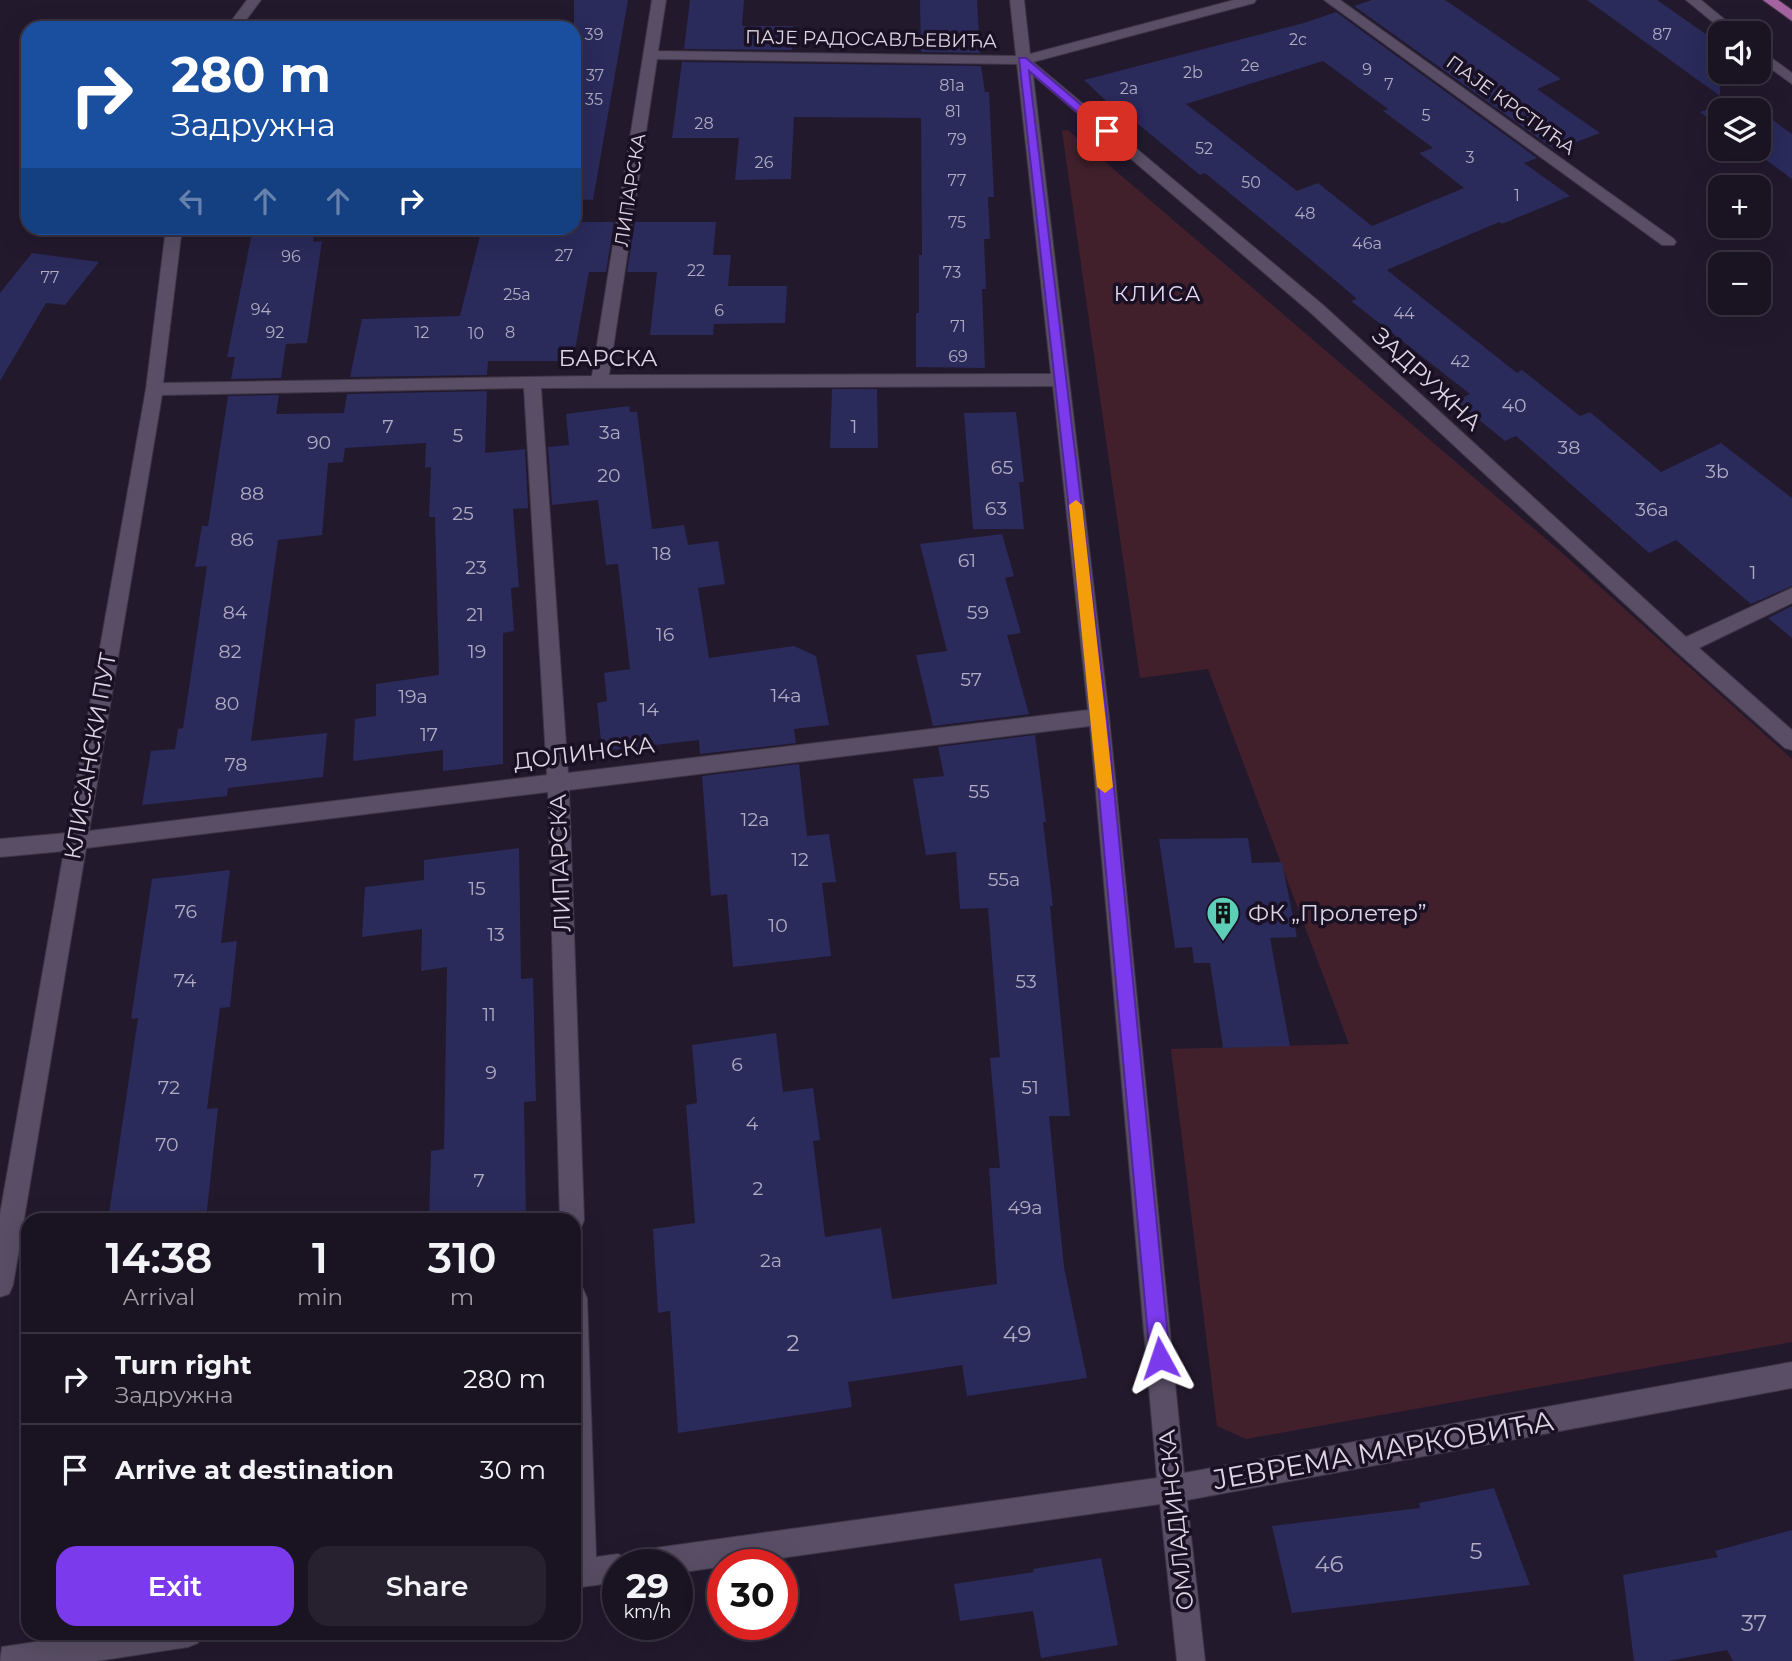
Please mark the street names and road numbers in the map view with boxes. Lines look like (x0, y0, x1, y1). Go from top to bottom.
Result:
street label: ПАЈЕ РАДОСАВЉЕВИЋА (745, 25, 997, 53)
street label: ПАЈЕ КРСТИЋА (1442, 50, 1580, 160)
street label: ЛИПАРСКА (610, 132, 650, 248)
street label: ЗАДРУЖНА (1367, 321, 1487, 437)
street label: БАРСКА (558, 344, 658, 372)
street label: КЛИСАНСКИ ПУТ (58, 650, 122, 862)
street label: ДОЛИНСКА (512, 730, 656, 776)
street label: ЛИПАРСКА (544, 793, 576, 933)
street label: ЈЕВРЕМА МАРКОВИЋА (1210, 1403, 1556, 1497)
street label: ОМЛАДИНСКА (1153, 1428, 1199, 1612)

